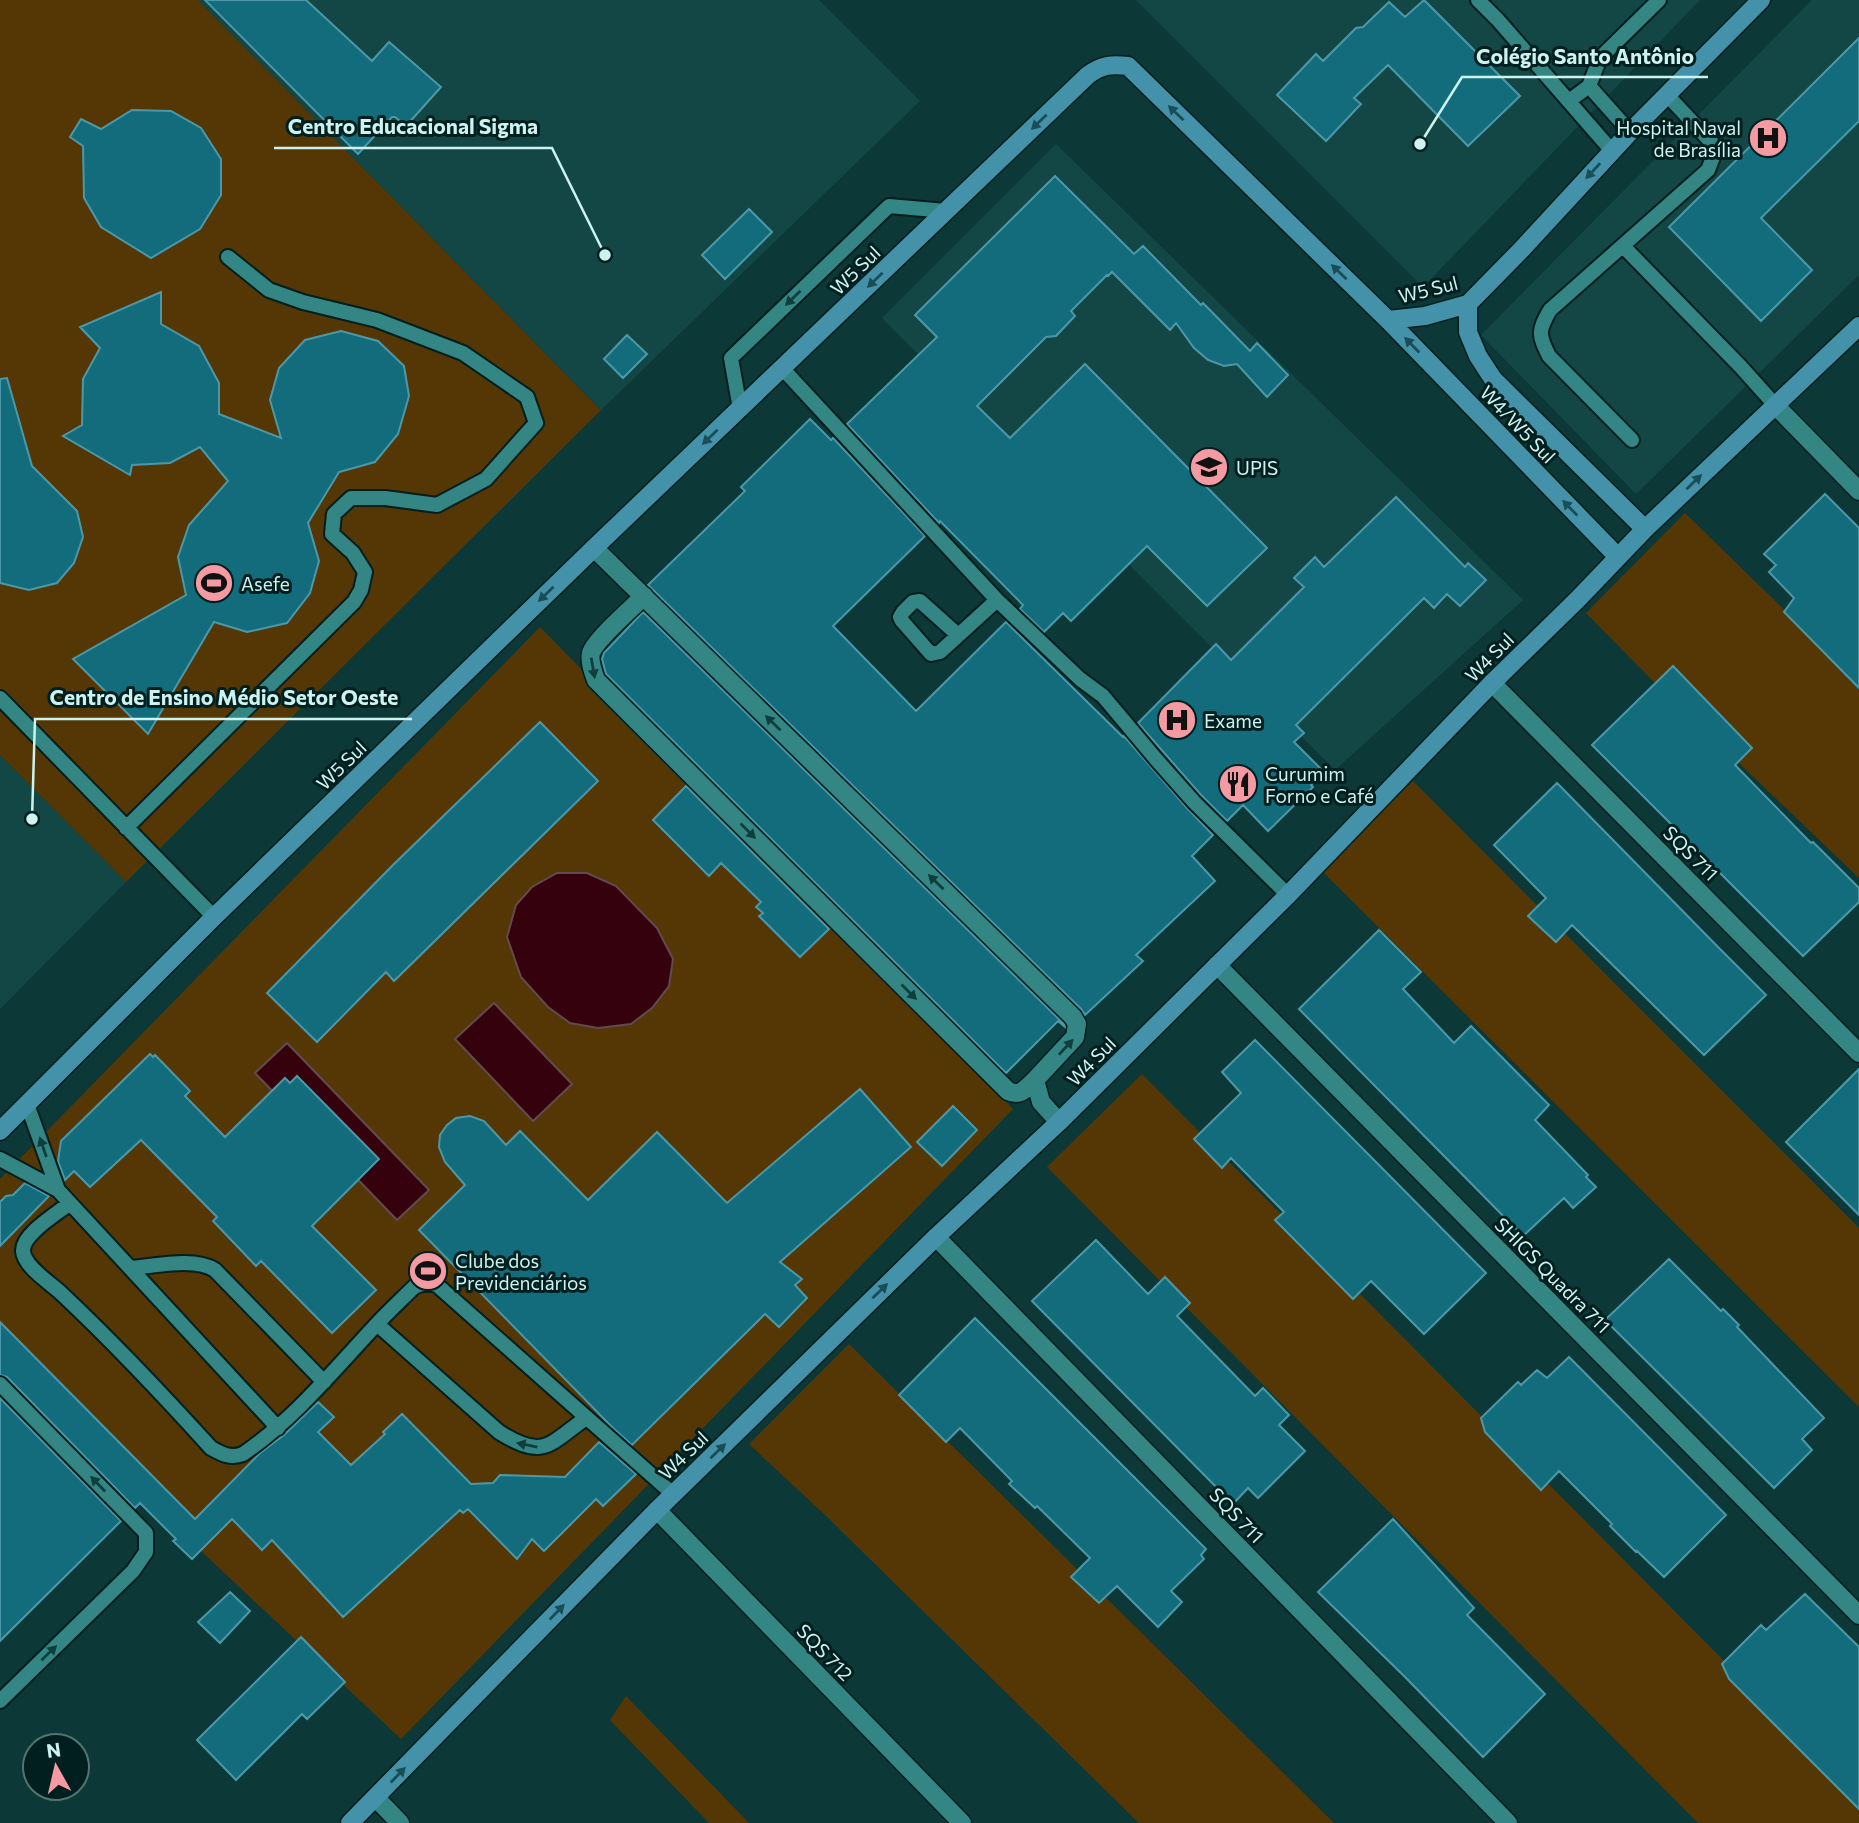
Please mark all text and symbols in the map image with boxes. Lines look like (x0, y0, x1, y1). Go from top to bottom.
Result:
callout: Colégio Santo Antônio (1462, 35, 1708, 77)
text: Colégio Santo Antônio (1476, 43, 1694, 68)
callout: Centro Educacional Sigma (274, 106, 552, 148)
one-way arrow (1168, 106, 1185, 122)
text: Centro Educacional Sigma (288, 113, 538, 138)
one-way arrow (1030, 114, 1047, 131)
place label: Hospital Naval de Brasília (1616, 116, 1741, 161)
hospital icon: Hospital Naval de Brasília (1747, 117, 1789, 159)
one-way arrow (1586, 162, 1602, 179)
street label: W5 Sul (825, 241, 885, 299)
one-way arrow (1331, 265, 1348, 281)
one-way arrow (866, 271, 883, 288)
street label: W5 Sul (1396, 271, 1460, 307)
one-way arrow (785, 290, 802, 306)
one-way arrow (1403, 336, 1420, 353)
street label: W4/W5 Sul (1476, 381, 1560, 467)
one-way arrow (702, 428, 719, 444)
school or university icon: UPIS (1188, 446, 1230, 488)
place label: UPIS (1236, 456, 1278, 479)
one-way arrow (1686, 474, 1703, 491)
one-way arrow (1562, 499, 1579, 516)
sports icon: Asefe (193, 562, 235, 604)
place label: Asefe (241, 572, 290, 595)
one-way arrow (538, 586, 555, 602)
street label: W4 Sul (1460, 628, 1518, 686)
one-way arrow (588, 657, 599, 679)
callout: Centro de Ensino Médio Setor Oeste (35, 677, 412, 719)
text: Centro de Ensino Médio Setor Oeste (50, 684, 398, 709)
hospital icon: Exame (1156, 699, 1198, 741)
place label: Exame (1204, 709, 1262, 732)
one-way arrow (765, 715, 782, 731)
street label: W5 Sul (311, 736, 371, 794)
place label: Curumim Forno e Café (1265, 762, 1374, 807)
restaurant icon: Curumim Forno e Café (1217, 763, 1259, 805)
street label: SQS 711 (1659, 821, 1723, 885)
one-way arrow (739, 823, 756, 839)
one-way arrow (928, 874, 944, 891)
one-way arrow (901, 984, 917, 1000)
street label: W4 Sul (1062, 1032, 1120, 1090)
one-way arrow (1057, 1039, 1073, 1056)
one-way arrow (37, 1136, 48, 1157)
street label: SHIGS Quadra 711 (1491, 1213, 1615, 1337)
place label: Clube dos Previdenciários (455, 1249, 587, 1294)
sports icon: Clube dos Previdenciários (407, 1250, 449, 1292)
one-way arrow (871, 1284, 888, 1300)
street label: W4 Sul (653, 1426, 713, 1484)
one-way arrow (516, 1439, 538, 1450)
one-way arrow (709, 1442, 726, 1459)
one-way arrow (90, 1476, 107, 1493)
street label: SQS 711 (1205, 1483, 1269, 1547)
one-way arrow (549, 1604, 565, 1621)
street label: SQS 712 (792, 1619, 858, 1685)
one-way arrow (40, 1646, 57, 1662)
north arrow (21, 1732, 91, 1802)
text: N (45, 1737, 62, 1762)
one-way arrow (390, 1766, 407, 1783)

